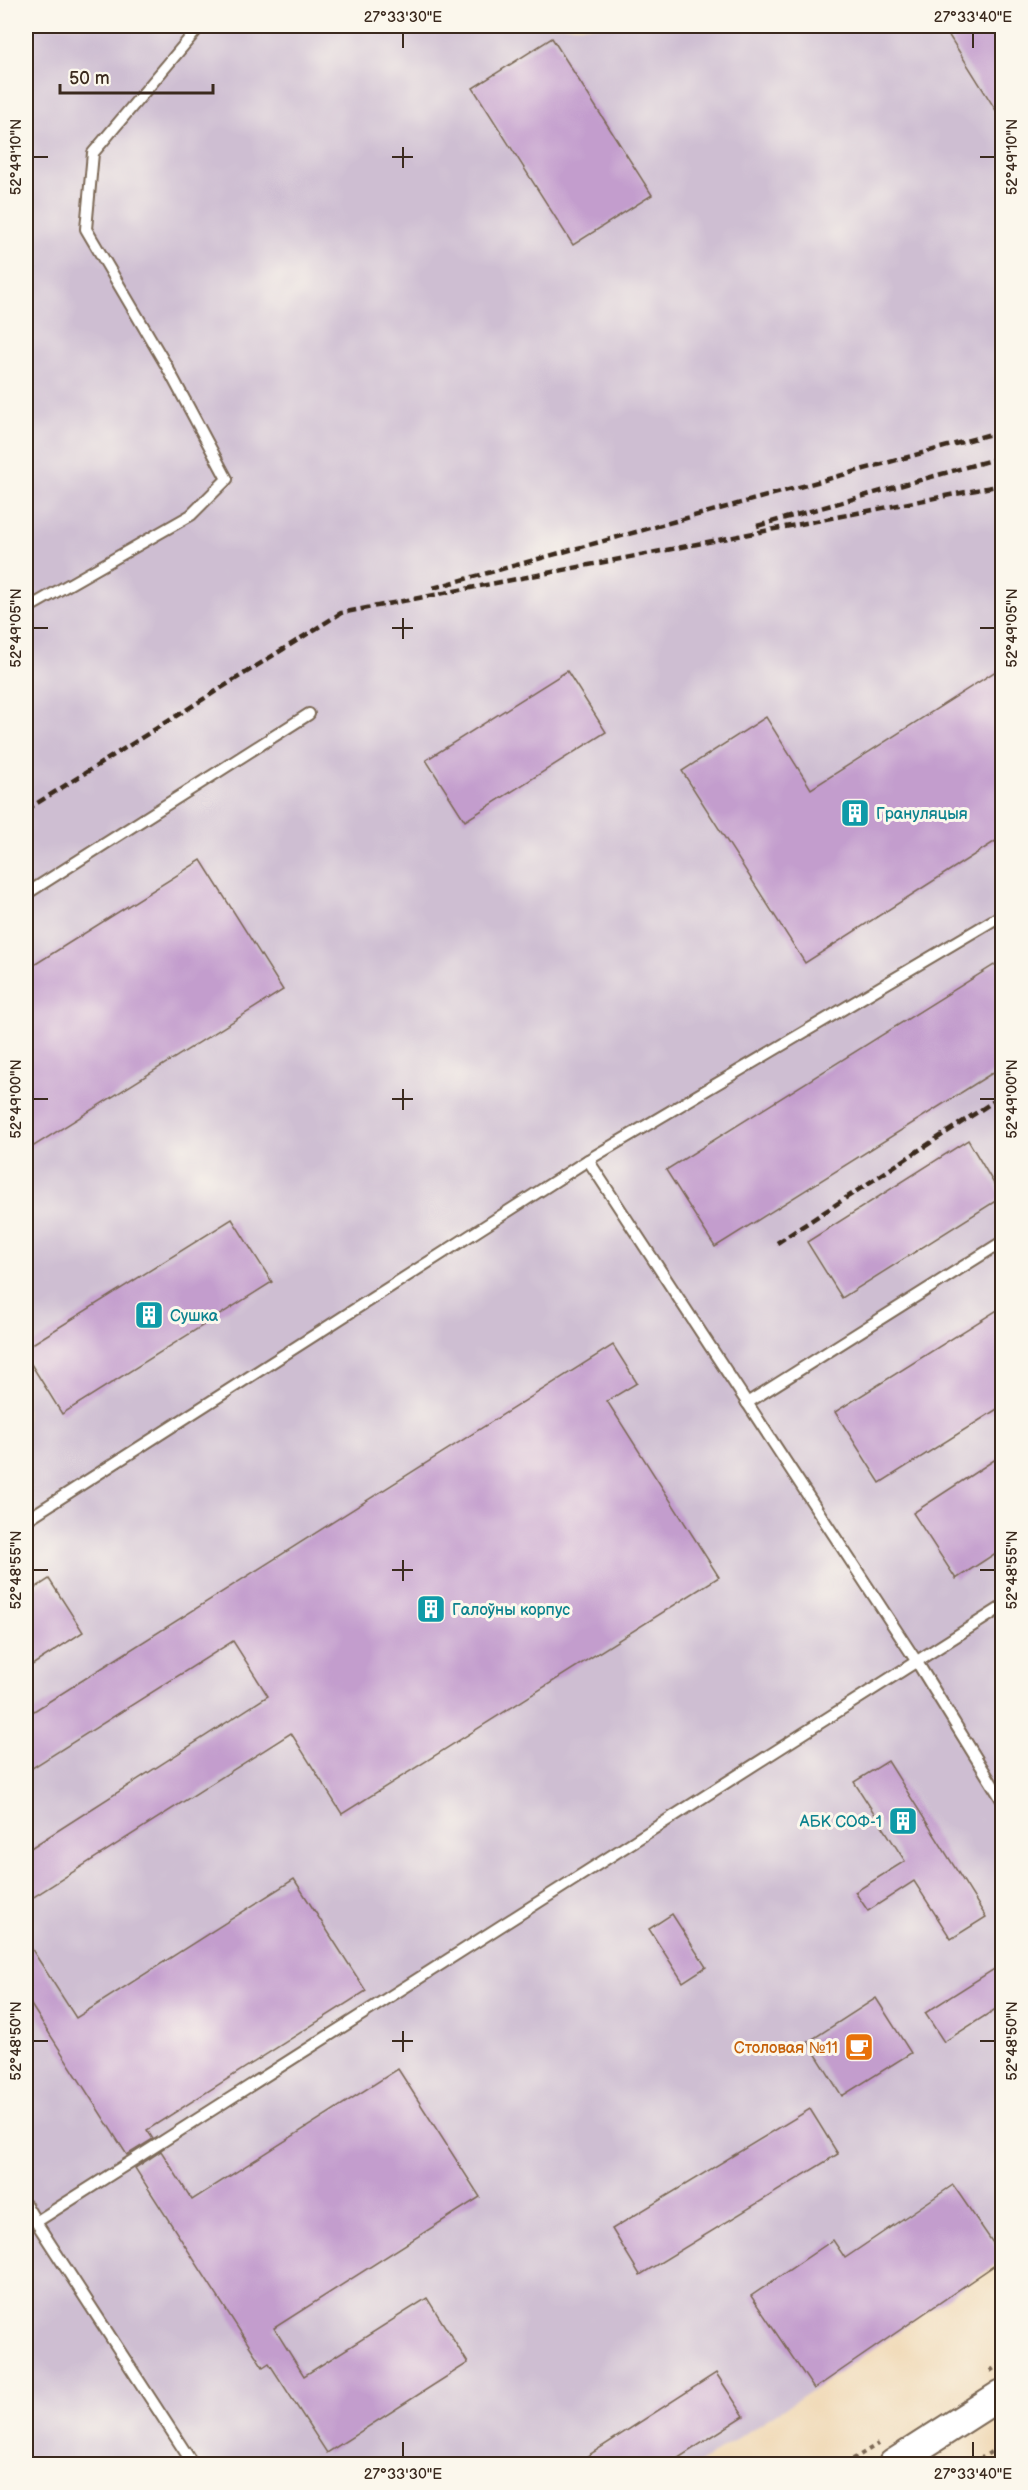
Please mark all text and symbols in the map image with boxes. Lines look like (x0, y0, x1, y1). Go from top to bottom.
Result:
text: 27°33'30"E (364, 8, 442, 27)
text: 27°33'40"E (934, 8, 1012, 27)
scale bar (60, 57, 213, 95)
text: 50 m (69, 68, 110, 89)
text: 52°49'10"N (7, 119, 26, 195)
text: 52°49'10"N (1003, 119, 1022, 195)
text: 52°49'05"N (7, 588, 26, 668)
text: 52°49'05"N (1003, 588, 1022, 668)
building icon: Грануляцыя (839, 797, 871, 829)
place label: Грануляцыя (876, 805, 968, 824)
text: 52°49'00"N (7, 1059, 26, 1139)
text: 52°49'00"N (1003, 1059, 1022, 1139)
building icon: Сушка (133, 1299, 165, 1331)
place label: Сушка (170, 1307, 219, 1326)
text: 52°48'55"N (7, 1530, 26, 1610)
text: 52°48'55"N (1003, 1530, 1022, 1610)
building icon: Галоўны корпус (415, 1593, 447, 1625)
place label: Галоўны корпус (452, 1601, 570, 1620)
building icon: АБК СОФ-1 (887, 1805, 919, 1837)
place label: АБК СОФ-1 (799, 1813, 882, 1832)
text: 52°48'50"N (7, 2001, 26, 2081)
text: 52°48'50"N (1003, 2001, 1022, 2081)
cafe icon: Столовая №11 (843, 2031, 875, 2063)
place label: Столовая №11 (734, 2039, 838, 2058)
text: 27°33'30"E (364, 2465, 442, 2484)
text: 27°33'40"E (934, 2465, 1012, 2484)

